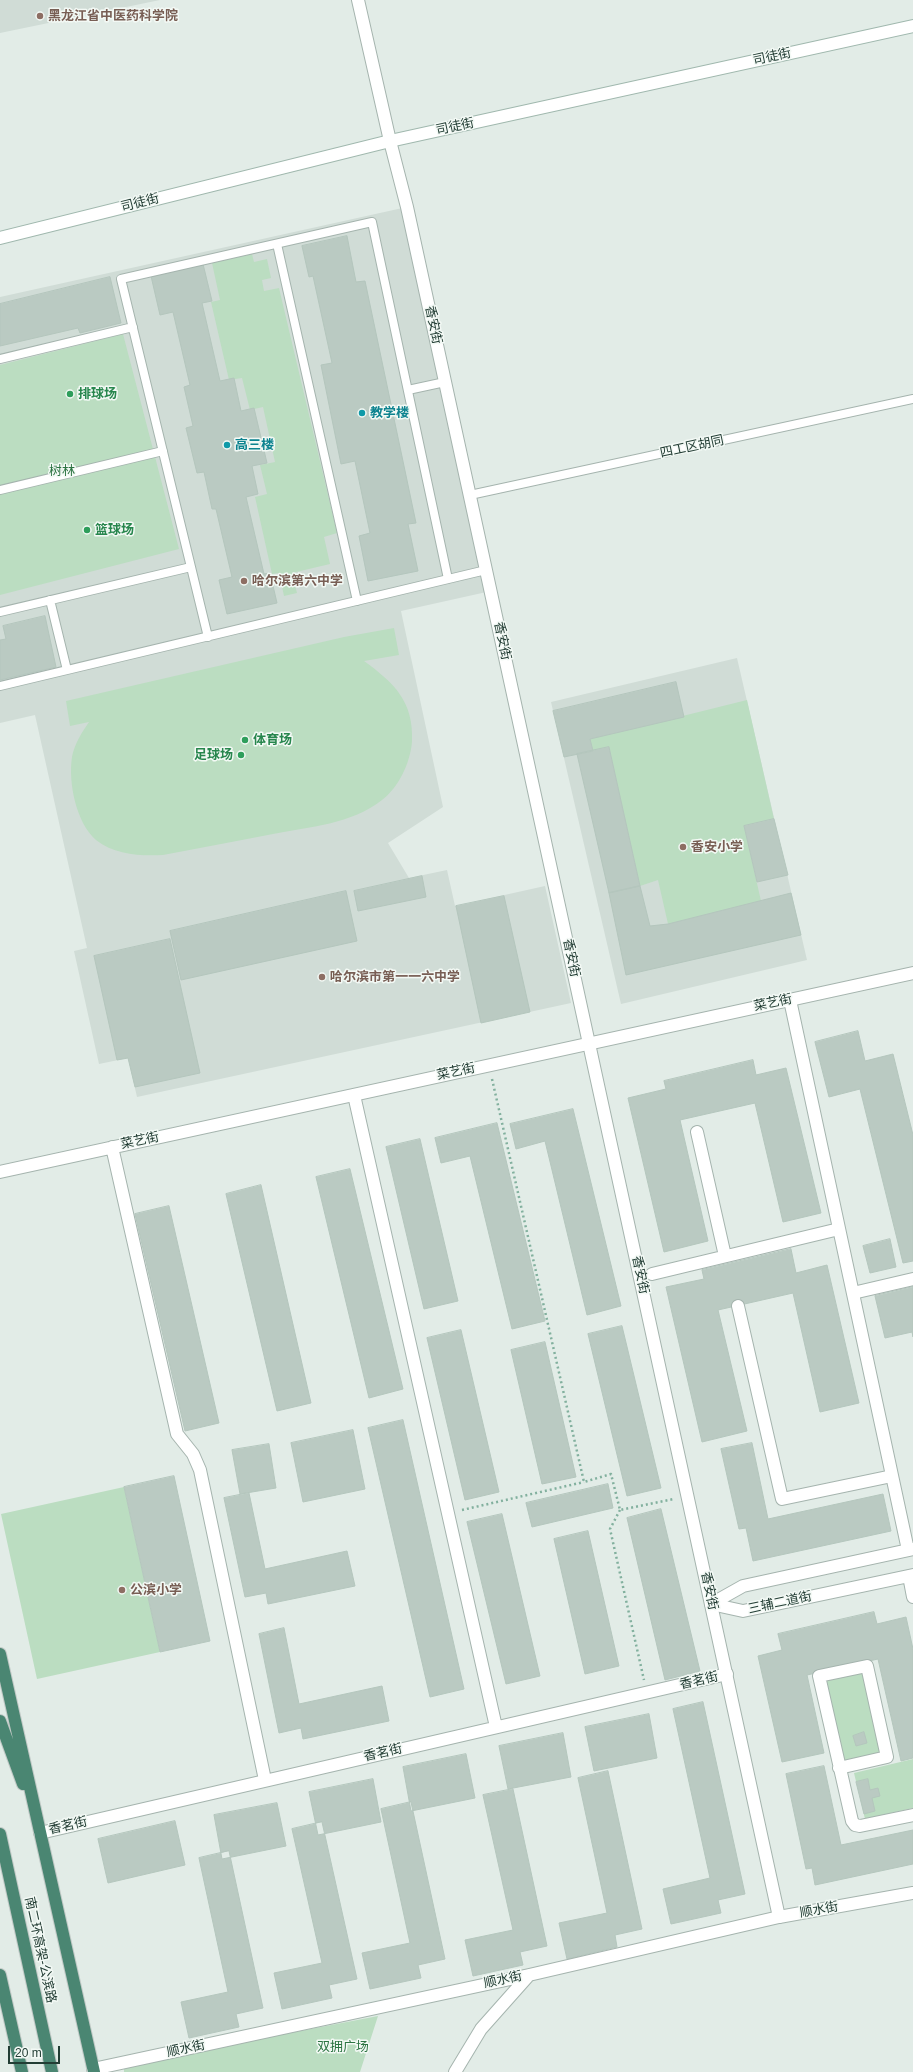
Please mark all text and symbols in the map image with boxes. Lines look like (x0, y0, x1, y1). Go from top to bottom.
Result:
place label: 黑龙江省中医药科学院 (48, 8, 178, 24)
marker: 黑龙江省中医药科学院 (35, 11, 45, 21)
street label: 司徒街 (751, 45, 793, 69)
street label: 司徒街 (434, 115, 476, 139)
street label: 司徒街 (119, 191, 161, 215)
street label: 香安街 (421, 304, 445, 346)
place label: 排球场 (78, 386, 117, 402)
marker: 排球场 (65, 389, 75, 399)
place label: 教学楼 (370, 405, 409, 421)
marker: 教学楼 (357, 408, 367, 418)
street label: 四工区胡同 (659, 433, 725, 461)
place label: 高三楼 (235, 437, 274, 453)
marker: 高三楼 (222, 440, 232, 450)
park label: 树林 (49, 463, 75, 479)
place label: 篮球场 (95, 522, 134, 538)
marker: 篮球场 (82, 525, 92, 535)
place label: 哈尔滨第六中学 (252, 573, 343, 589)
marker: 哈尔滨第六中学 (239, 576, 249, 586)
street label: 香安街 (490, 620, 514, 662)
place label: 体育场 (253, 732, 292, 748)
marker: 体育场 (240, 735, 250, 745)
place label: 足球场 (194, 747, 233, 763)
marker: 足球场 (236, 750, 246, 760)
place label: 香安小学 (691, 839, 743, 855)
marker: 香安小学 (678, 842, 688, 852)
street label: 香安街 (559, 937, 583, 979)
place label: 哈尔滨市第一一六中学 (330, 969, 460, 985)
marker: 哈尔滨市第一一六中学 (317, 972, 327, 982)
street label: 菜艺街 (752, 991, 794, 1015)
street label: 菜艺街 (435, 1060, 477, 1084)
street label: 菜艺街 (119, 1129, 161, 1153)
street label: 香安街 (628, 1254, 652, 1296)
street label: 香安街 (697, 1570, 721, 1612)
place label: 公滨小学 (130, 1582, 182, 1598)
marker: 公滨小学 (117, 1585, 127, 1595)
street label: 三辅二道街 (747, 1589, 813, 1617)
street label: 香茗街 (678, 1669, 720, 1693)
street label: 香茗街 (362, 1741, 404, 1765)
street label: 香茗街 (47, 1814, 89, 1838)
street label: 南二环高架-公滨路 (21, 1895, 59, 2005)
street label: 顺水街 (798, 1899, 840, 1921)
street label: 顺水街 (482, 1968, 524, 1992)
street label: 顺水街 (165, 2037, 207, 2061)
scale bar (10, 2038, 62, 2064)
park label: 双拥广场 (317, 2039, 369, 2055)
text: 20 m (15, 2046, 42, 2060)

